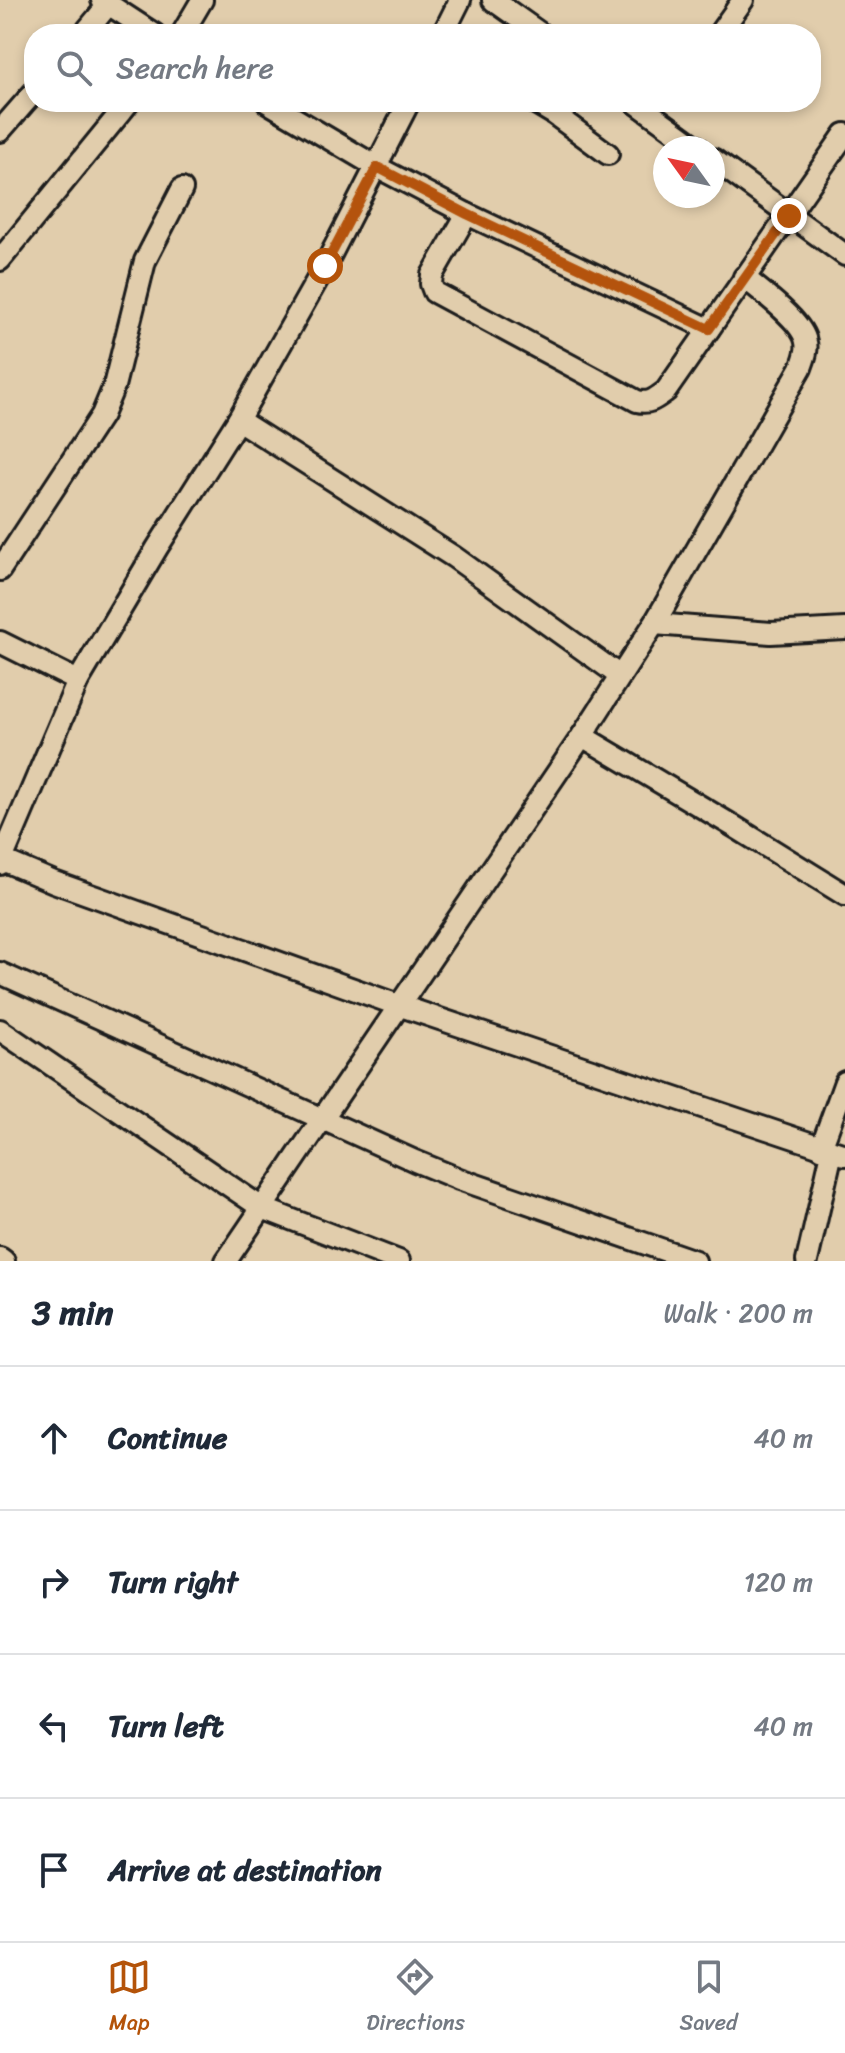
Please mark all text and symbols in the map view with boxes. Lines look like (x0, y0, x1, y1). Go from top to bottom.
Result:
search box (24, 24, 821, 112)
text: Search here (116, 41, 274, 95)
icon: search (52, 46, 96, 90)
north arrow (653, 136, 725, 208)
route end (771, 198, 807, 234)
route start (307, 248, 343, 284)
text: 3 min (32, 1283, 113, 1343)
text: Walk · 200 m (664, 1290, 813, 1336)
text: Continue (108, 1411, 227, 1465)
text: 40 m (754, 1415, 813, 1461)
icon: ahead (32, 1416, 76, 1460)
text: Turn right (108, 1555, 238, 1609)
text: 120 m (744, 1559, 813, 1605)
icon: right (32, 1560, 76, 1604)
text: Turn left (108, 1699, 224, 1753)
text: 40 m (754, 1703, 813, 1749)
icon: left (32, 1704, 76, 1748)
text: Arrive at destination (108, 1843, 382, 1897)
icon: arrive (32, 1848, 76, 1892)
tab: Map (107, 1955, 151, 2042)
tab: Directions (366, 1955, 465, 2042)
tab: Saved (680, 1955, 738, 2042)

